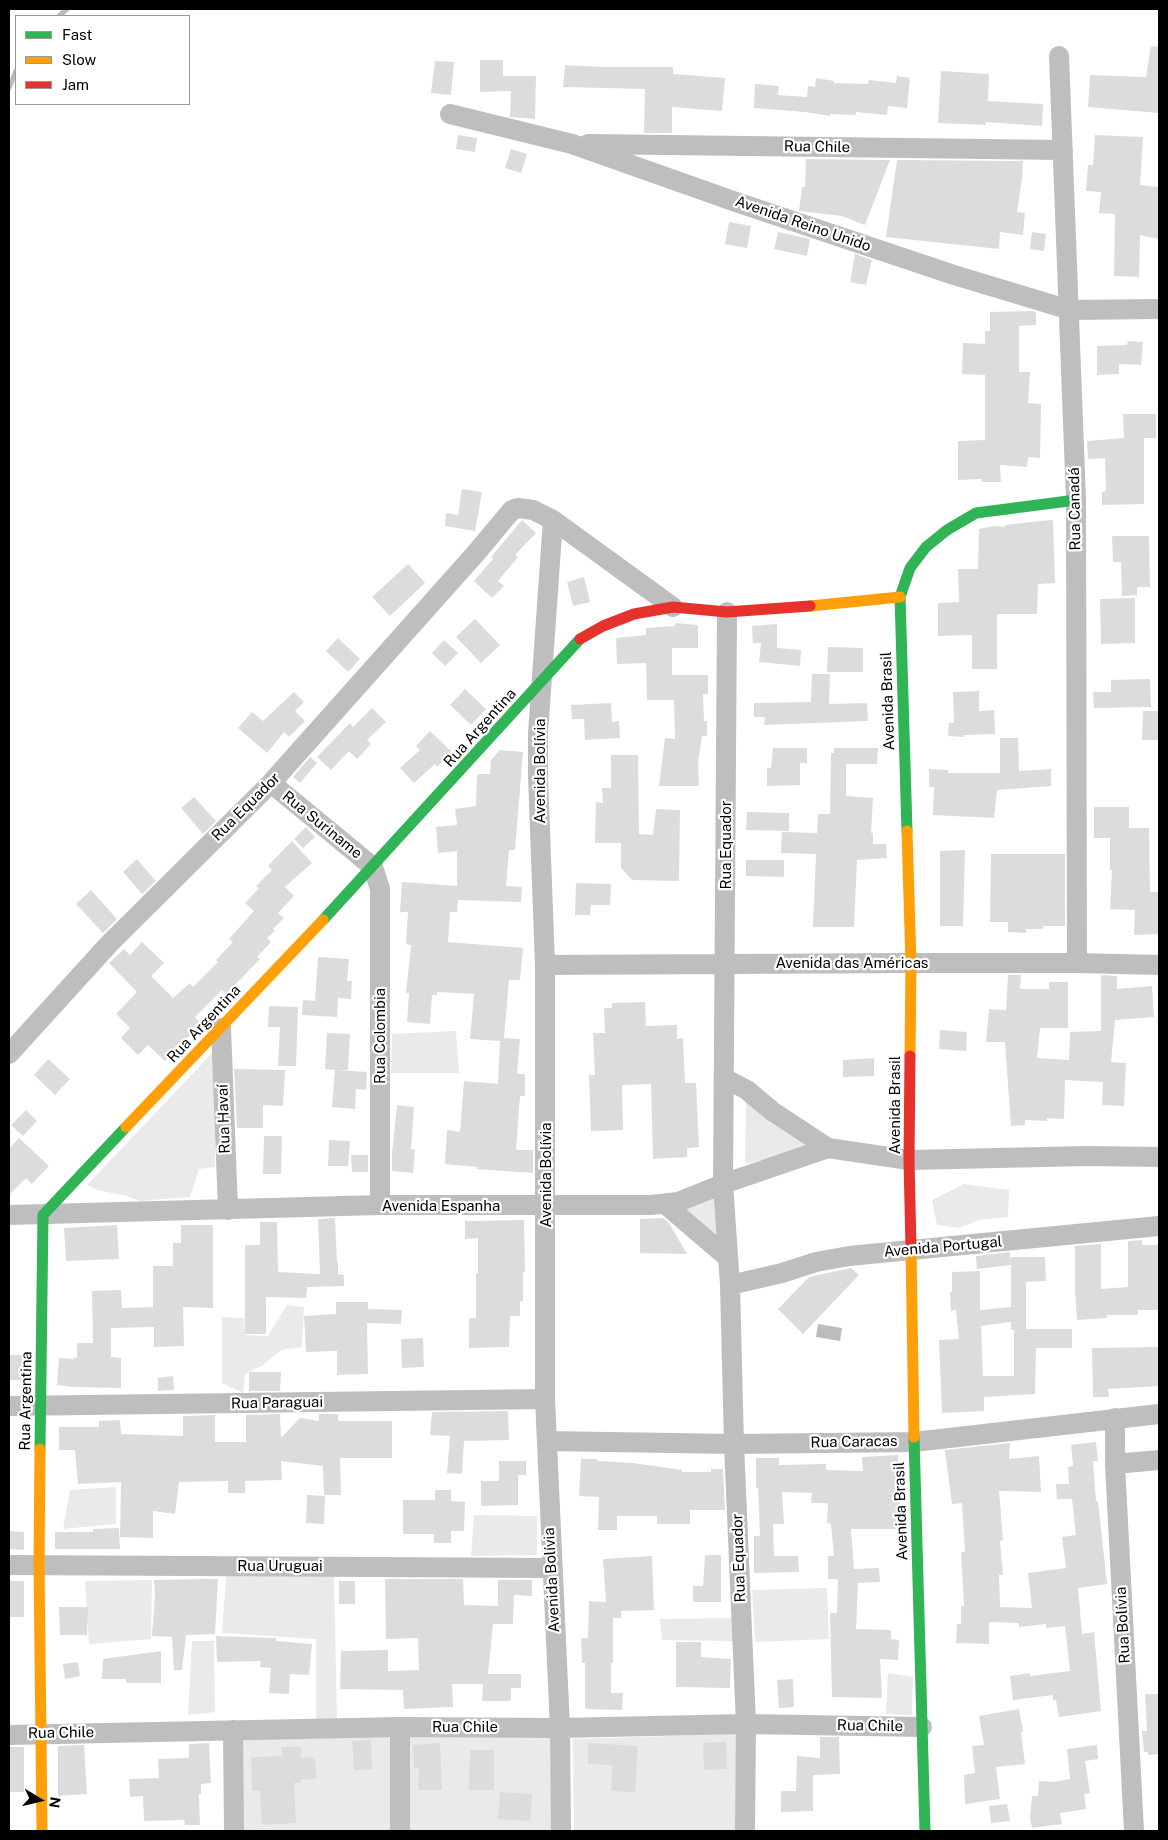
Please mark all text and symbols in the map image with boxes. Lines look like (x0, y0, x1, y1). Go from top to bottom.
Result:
legend (15, 15, 190, 105)
text: Fast (62, 26, 92, 43)
text: Slow (62, 51, 96, 68)
text: Jam (62, 76, 89, 93)
street label: Rua Chile (784, 137, 850, 157)
street label: Avenida Reino Unido (733, 192, 873, 256)
street label: Rua Canadá (1065, 467, 1085, 551)
street label: Avenida Brasil (877, 651, 899, 751)
street label: Rua Argentina (440, 685, 520, 771)
street label: Avenida Bolívia (531, 718, 549, 824)
street label: Rua Equador (208, 769, 284, 845)
street label: Rua Suriname (278, 787, 366, 863)
street label: Rua Equador (717, 800, 735, 890)
street label: Avenida das Américas (776, 954, 928, 972)
street label: Rua Argentina (164, 982, 244, 1066)
street label: Rua Colombia (371, 988, 389, 1084)
street label: Avenida Brasil (886, 1056, 904, 1154)
street label: Rua Havaí (214, 1084, 234, 1154)
street label: Avenida Bolívia (537, 1122, 555, 1228)
street label: Avenida Espanha (382, 1197, 500, 1215)
street label: Avenida Portugal (883, 1233, 1003, 1261)
street label: Rua Argentina (16, 1351, 36, 1451)
street label: Rua Paraguai (231, 1393, 323, 1413)
street label: Rua Caracas (810, 1432, 898, 1452)
street label: Avenida Brasil (890, 1461, 912, 1561)
street label: Rua Equador (728, 1513, 750, 1603)
street label: Avenida Bolívia (540, 1527, 564, 1633)
street label: Rua Uruguai (237, 1557, 323, 1575)
street label: Rua Bolívia (1112, 1586, 1134, 1664)
street label: Rua Chile (837, 1716, 903, 1736)
street label: Rua Chile (432, 1718, 498, 1736)
street label: Rua Chile (28, 1723, 94, 1743)
north arrow (15, 1775, 65, 1825)
text: N (46, 1796, 64, 1809)

